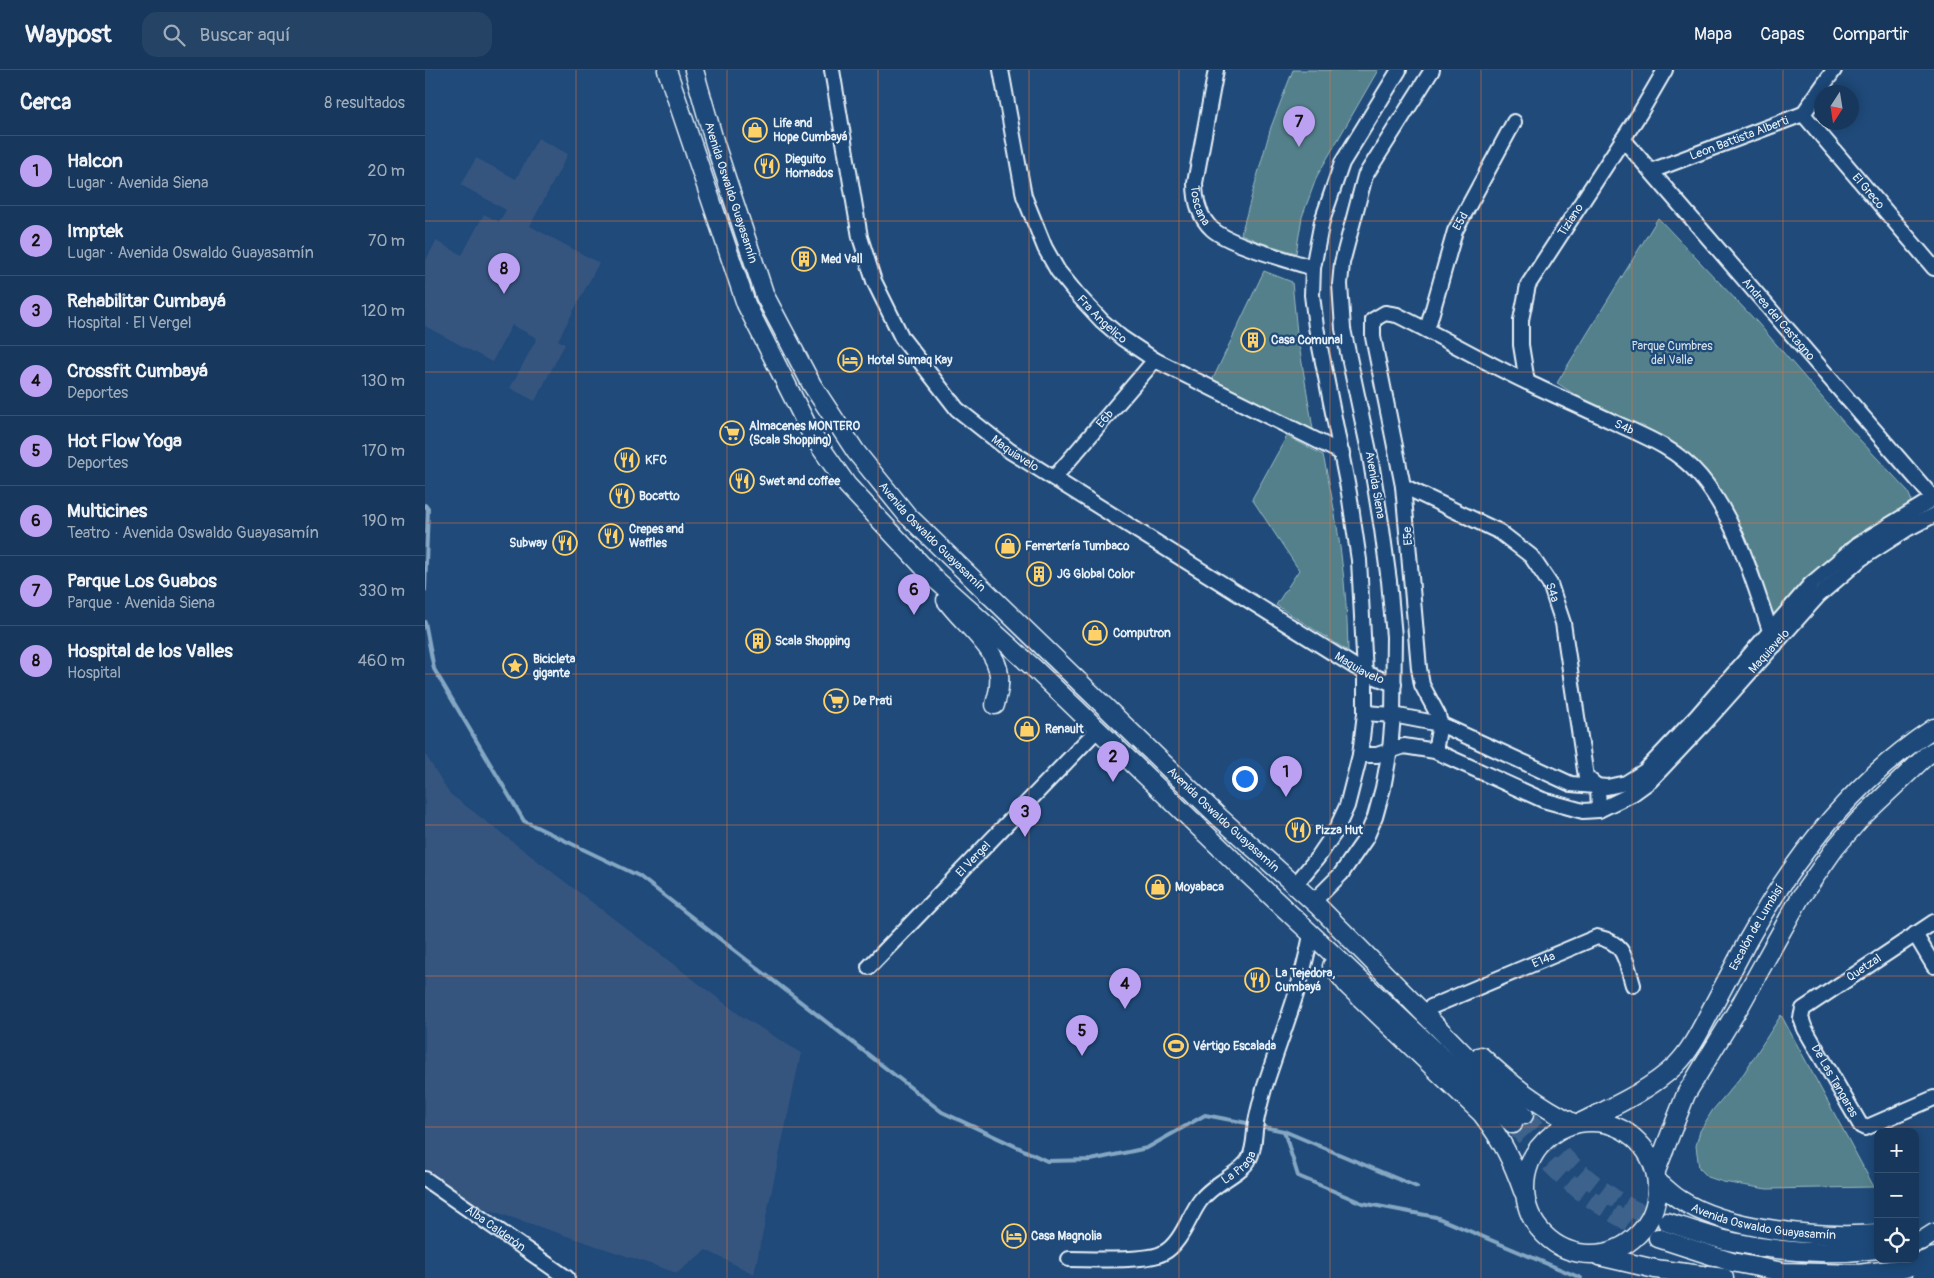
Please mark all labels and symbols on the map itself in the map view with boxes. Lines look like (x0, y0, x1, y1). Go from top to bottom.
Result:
north arrow (1814, 85, 1859, 130)
pin: 7 (1283, 106, 1315, 147)
street label: Leon Battista Alberti (1687, 113, 1791, 163)
place label: Life and Hope Cumbayá (773, 116, 848, 145)
shop icon: Life and Hope Cumbayá (742, 117, 768, 143)
street label: Avenida Oswaldo Guayasamín (702, 120, 761, 265)
place label: Dieguito Hornados (785, 152, 834, 181)
restaurant icon: Dieguito Hornados (754, 153, 780, 179)
street label: El Greco (1849, 170, 1888, 212)
street label: Toscana (1187, 185, 1214, 229)
street label: Tiziano (1554, 200, 1587, 239)
street label: E5d (1449, 209, 1471, 233)
building icon: Med Vall (791, 246, 817, 272)
place label: Med Vall (821, 252, 863, 267)
pin: 8 (488, 253, 520, 294)
street label: Andrea del Castagno (1739, 275, 1819, 364)
street label: Fra Angelico (1074, 292, 1130, 347)
building icon: Casa Comunal (1240, 327, 1266, 353)
place label: Casa Comunal (1271, 333, 1343, 348)
park label: Parque Cumbres del Valle (1631, 339, 1713, 368)
hotel icon: Hotel Sumaq Kay (837, 347, 863, 373)
place label: Hotel Sumaq Kay (867, 353, 953, 368)
street label: E6b (1093, 407, 1117, 431)
street label: S4b (1612, 416, 1636, 438)
place label: Almacenes MONTERO (Scala Shopping) (749, 419, 861, 448)
supermarket icon: Almacenes MONTERO (Scala Shopping) (719, 420, 745, 446)
street label: Maquiavelo (988, 432, 1042, 475)
restaurant icon: KFC (614, 447, 640, 473)
street label: Avenida Siena (1362, 450, 1388, 520)
place label: KFC (645, 453, 667, 468)
restaurant icon: Swet and coffee (729, 468, 755, 494)
place label: Swet and coffee (759, 474, 841, 489)
street label: Avenida Oswaldo Guayasamín (876, 479, 989, 595)
restaurant icon: Bocatto (609, 483, 635, 509)
place label: Bocatto (639, 489, 680, 504)
place label: Crepes and Waffles (629, 522, 684, 551)
restaurant icon: Crepes and Waffles (598, 523, 624, 549)
street label: E5e (1400, 526, 1416, 546)
restaurant icon: Subway (552, 530, 578, 556)
shop icon: Ferrertería Tumbaco (995, 533, 1021, 559)
place label: Subway (509, 536, 548, 551)
place label: Ferrertería Tumbaco (1025, 539, 1130, 554)
building icon: JG Global Color (1026, 561, 1052, 587)
place label: JG Global Color (1057, 567, 1136, 582)
pin: 6 (898, 574, 930, 615)
street label: S4a (1543, 581, 1563, 604)
shop icon: Computron (1082, 620, 1108, 646)
street label: Maquiavelo (1745, 625, 1793, 676)
place label: Computron (1113, 626, 1171, 641)
building icon: Scala Shopping (745, 628, 771, 654)
place label: Scala Shopping (775, 634, 850, 649)
street label: Maquiavelo (1332, 648, 1387, 687)
place label: Bicicleta gigante (533, 652, 576, 681)
place icon: Bicicleta gigante (502, 653, 528, 679)
supermarket icon: De Prati (823, 688, 849, 714)
place label: De Prati (853, 694, 892, 709)
shop icon: Renault (1014, 716, 1040, 742)
place label: Renault (1045, 722, 1085, 737)
pin: 2 (1097, 741, 1129, 782)
pin: 1 (1270, 756, 1302, 797)
street label: Avenida Oswaldo Guayasamín (1164, 764, 1283, 875)
your location (1232, 766, 1258, 792)
pin: 3 (1009, 796, 1041, 837)
restaurant icon: Pizza Hut (1285, 817, 1311, 843)
place label: Pizza Hut (1315, 823, 1364, 838)
street label: El Vergel (952, 838, 994, 880)
shop icon: Moyabaca (1145, 874, 1171, 900)
place label: Moyabaca (1175, 880, 1224, 895)
street label: Escalón de Lumbisí (1726, 882, 1787, 973)
street label: E14a (1530, 948, 1558, 971)
street label: Quetzal (1844, 951, 1884, 985)
place label: La Tejedora, Cumbayá (1275, 966, 1335, 995)
restaurant icon: La Tejedora, Cumbayá (1244, 967, 1270, 993)
pin: 4 (1109, 968, 1141, 1009)
pin: 5 (1066, 1015, 1098, 1056)
sports icon: Vértigo Escalada (1163, 1033, 1189, 1059)
place label: Vértigo Escalada (1193, 1039, 1277, 1054)
street label: De Las Tangaras (1808, 1042, 1862, 1120)
street label: La Praga (1218, 1149, 1259, 1187)
street label: Avenida Oswaldo Guayasamín (1689, 1200, 1836, 1242)
street label: Alba Calderón (462, 1202, 529, 1255)
hotel icon: Casa Magnolia (1001, 1223, 1027, 1249)
place label: Casa Magnolia (1031, 1229, 1102, 1244)

